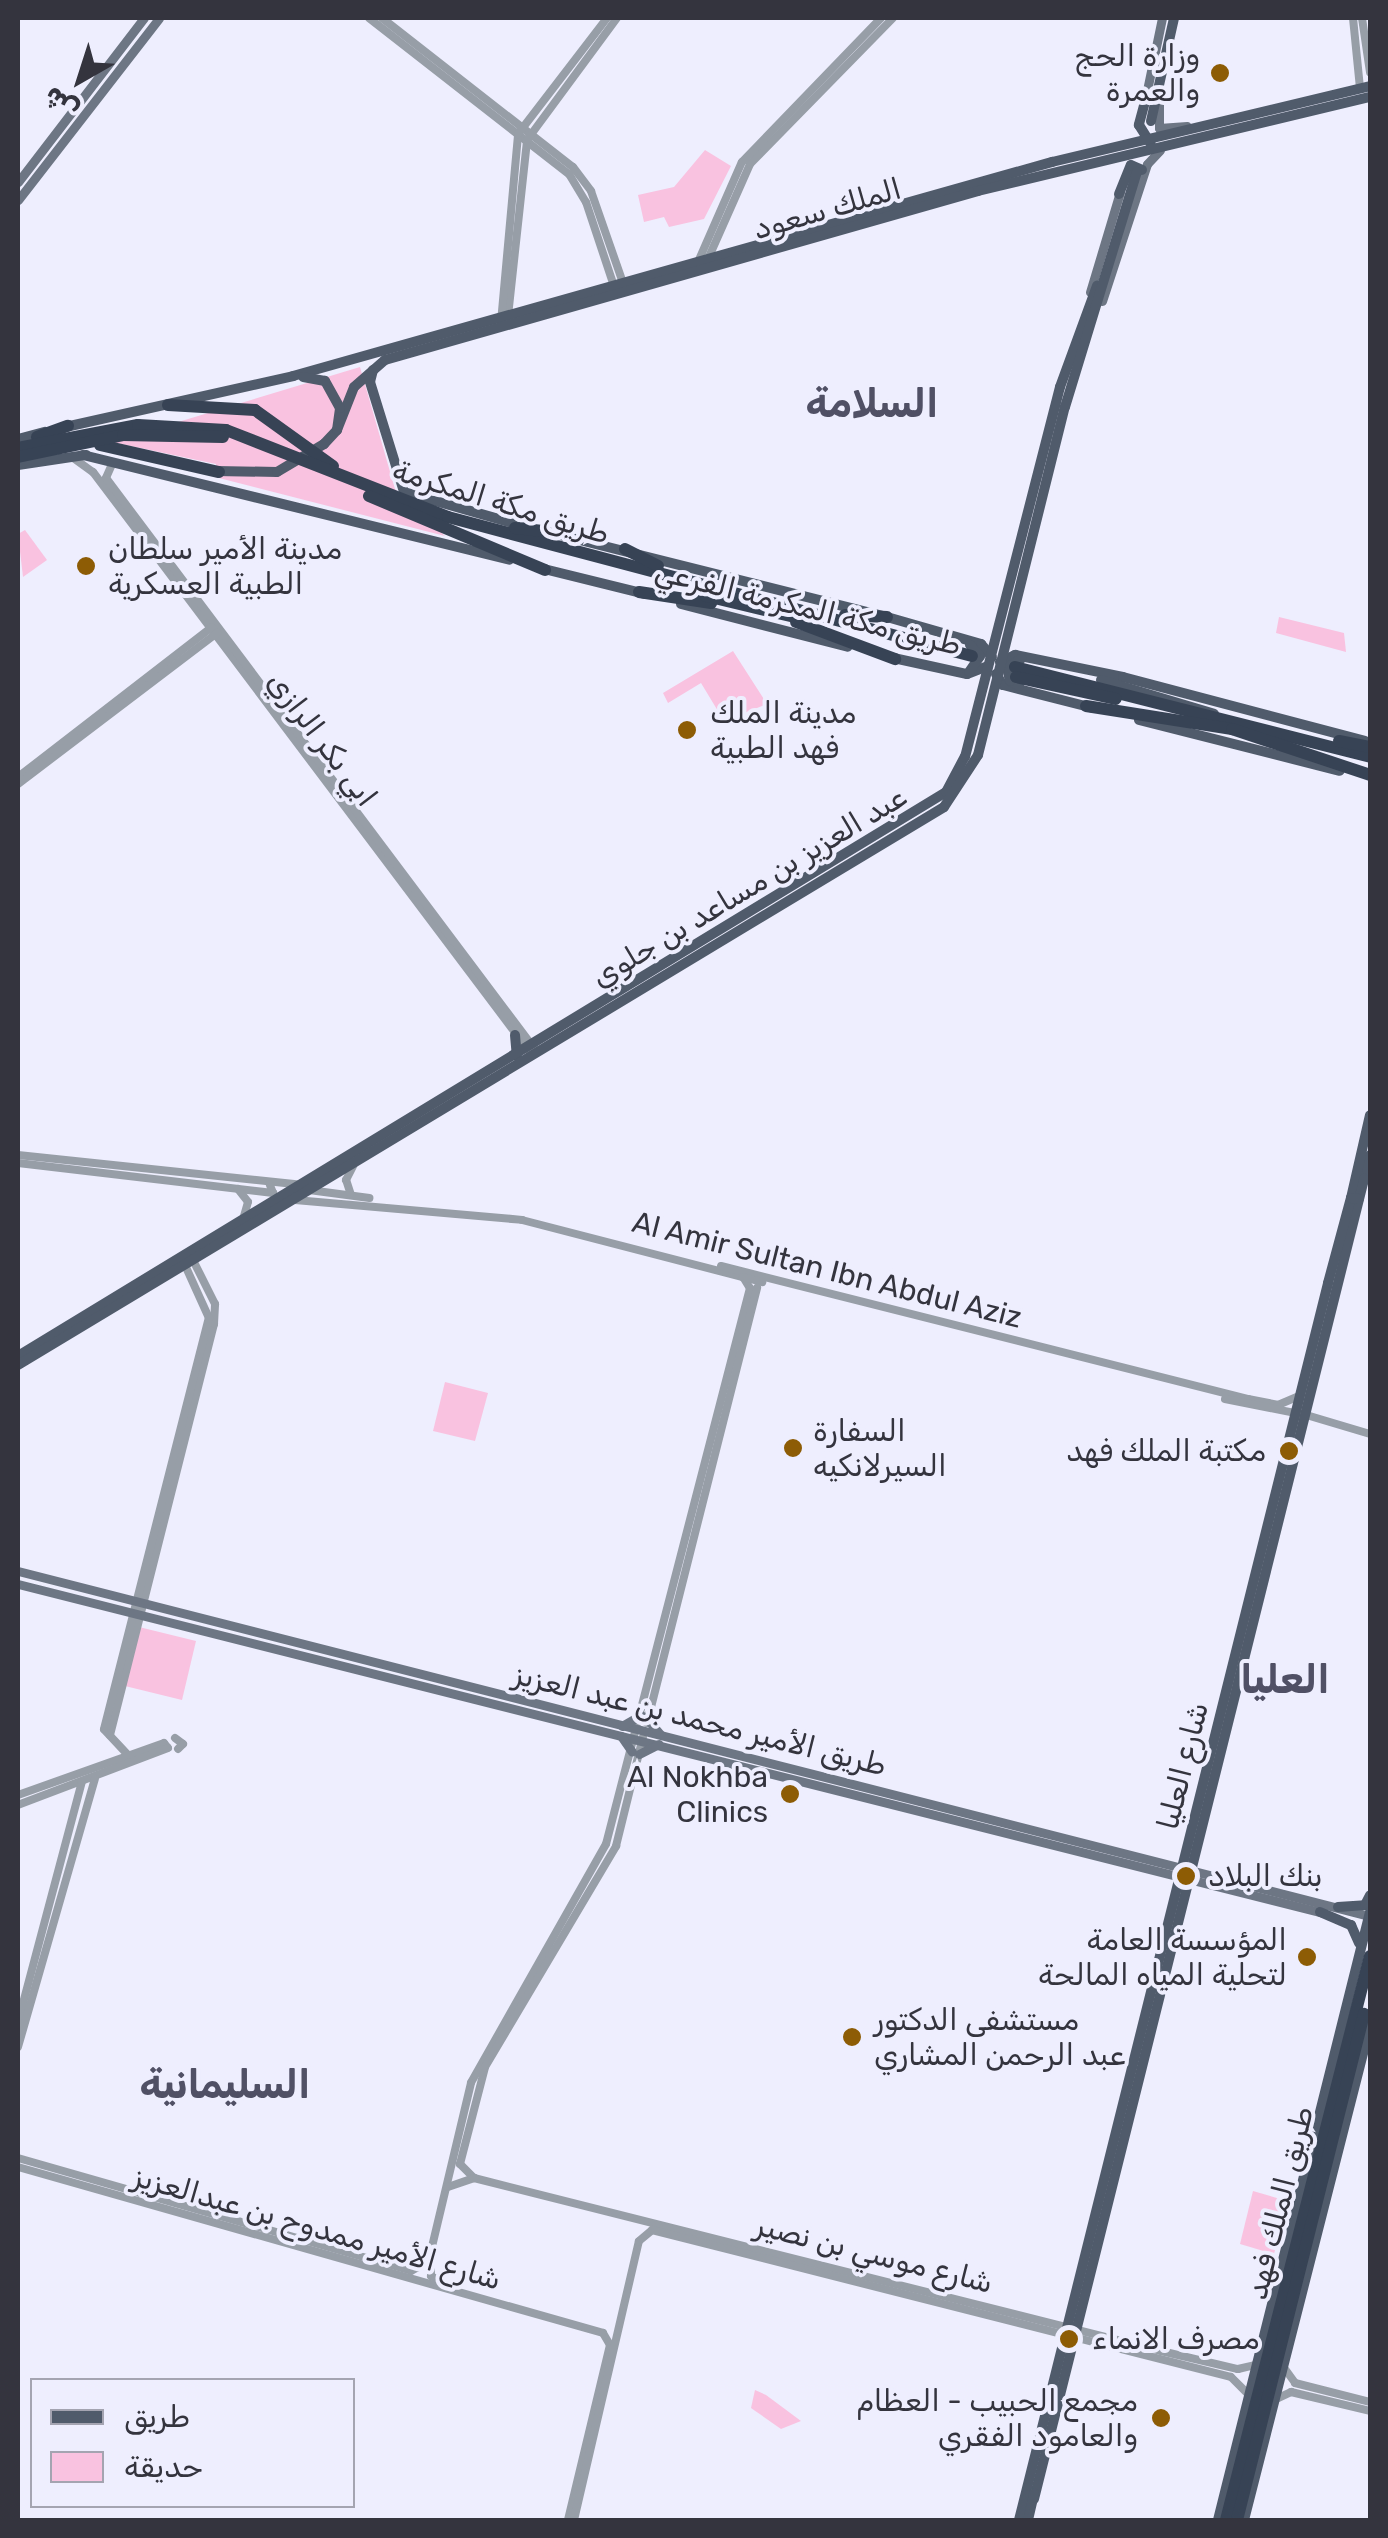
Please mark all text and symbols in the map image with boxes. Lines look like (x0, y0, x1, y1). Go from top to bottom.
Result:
north arrow (30, 30, 130, 130)
place label: وزارة الحج والعمرة (1074, 38, 1200, 108)
marker: وزارة الحج والعمرة (1209, 62, 1231, 84)
text: ش (37, 80, 85, 128)
street label: الملك سعود (749, 171, 905, 247)
district label: السلامة (806, 380, 938, 428)
street label: طريق مكة المكرمة (388, 452, 614, 552)
place label: مدينة الأمير سلطان الطبية العسكرية (108, 531, 342, 602)
marker: مدينة الأمير سلطان الطبية العسكرية (73, 553, 99, 579)
street label: طريق مكة المكرمة الفرعي (651, 553, 965, 663)
street label: ابي بكر الرازي (259, 664, 385, 814)
place label: مدينة الملك فهد الطبية (710, 695, 856, 766)
marker: مدينة الملك فهد الطبية (674, 717, 700, 743)
street label: عبد العزيز بن مساعد بن جلوي (585, 779, 913, 995)
street label: Al Amir Sultan Ibn Abdul Aziz (627, 1204, 1027, 1336)
place label: السفارة السيرلانكيه (813, 1413, 947, 1484)
place label: مكتبة الملك فهد (1066, 1433, 1266, 1469)
marker: السفارة السيرلانكيه (782, 1437, 804, 1459)
marker: مكتبة الملك فهد (1276, 1438, 1302, 1464)
street label: طريق الأمير محمد بن عبد العزيز (510, 1656, 890, 1784)
district label: العليا (1240, 1656, 1330, 1704)
street label: شارع العليا (1150, 1699, 1216, 1833)
place label: Al Nokhba Clinics (627, 1759, 768, 1830)
marker: Al Nokhba Clinics (777, 1781, 803, 1807)
place label: بنك البلاد (1208, 1858, 1323, 1894)
marker: بنك البلاد (1173, 1863, 1199, 1889)
place label: المؤسسة العامة لتحلية المياه المالحة (1038, 1922, 1287, 1992)
marker: المؤسسة العامة لتحلية المياه المالحة (1296, 1946, 1318, 1968)
place label: مستشفى الدكتور عبد الرحمن المشاري (874, 2002, 1125, 2072)
marker: مستشفى الدكتور عبد الرحمن المشاري (839, 2024, 865, 2050)
district label: السليمانية (139, 2061, 311, 2109)
street label: طريق الملك فهد (1239, 2102, 1321, 2304)
street label: شارع الأمير ممدوح بن عبدالعزيز (129, 2158, 505, 2298)
street label: شارع موسي بن نصير (751, 2207, 997, 2301)
place label: مصرف الانماء (1092, 2321, 1260, 2357)
marker: مصرف الانماء (1056, 2326, 1082, 2352)
legend (30, 2378, 355, 2508)
place label: مجمع الحبيب - العظام والعامود الفقري (856, 2383, 1138, 2454)
text: طريق (124, 2399, 190, 2435)
marker: مجمع الحبيب - العظام والعامود الفقري (1148, 2405, 1174, 2431)
text: حديقة (124, 2449, 203, 2485)

